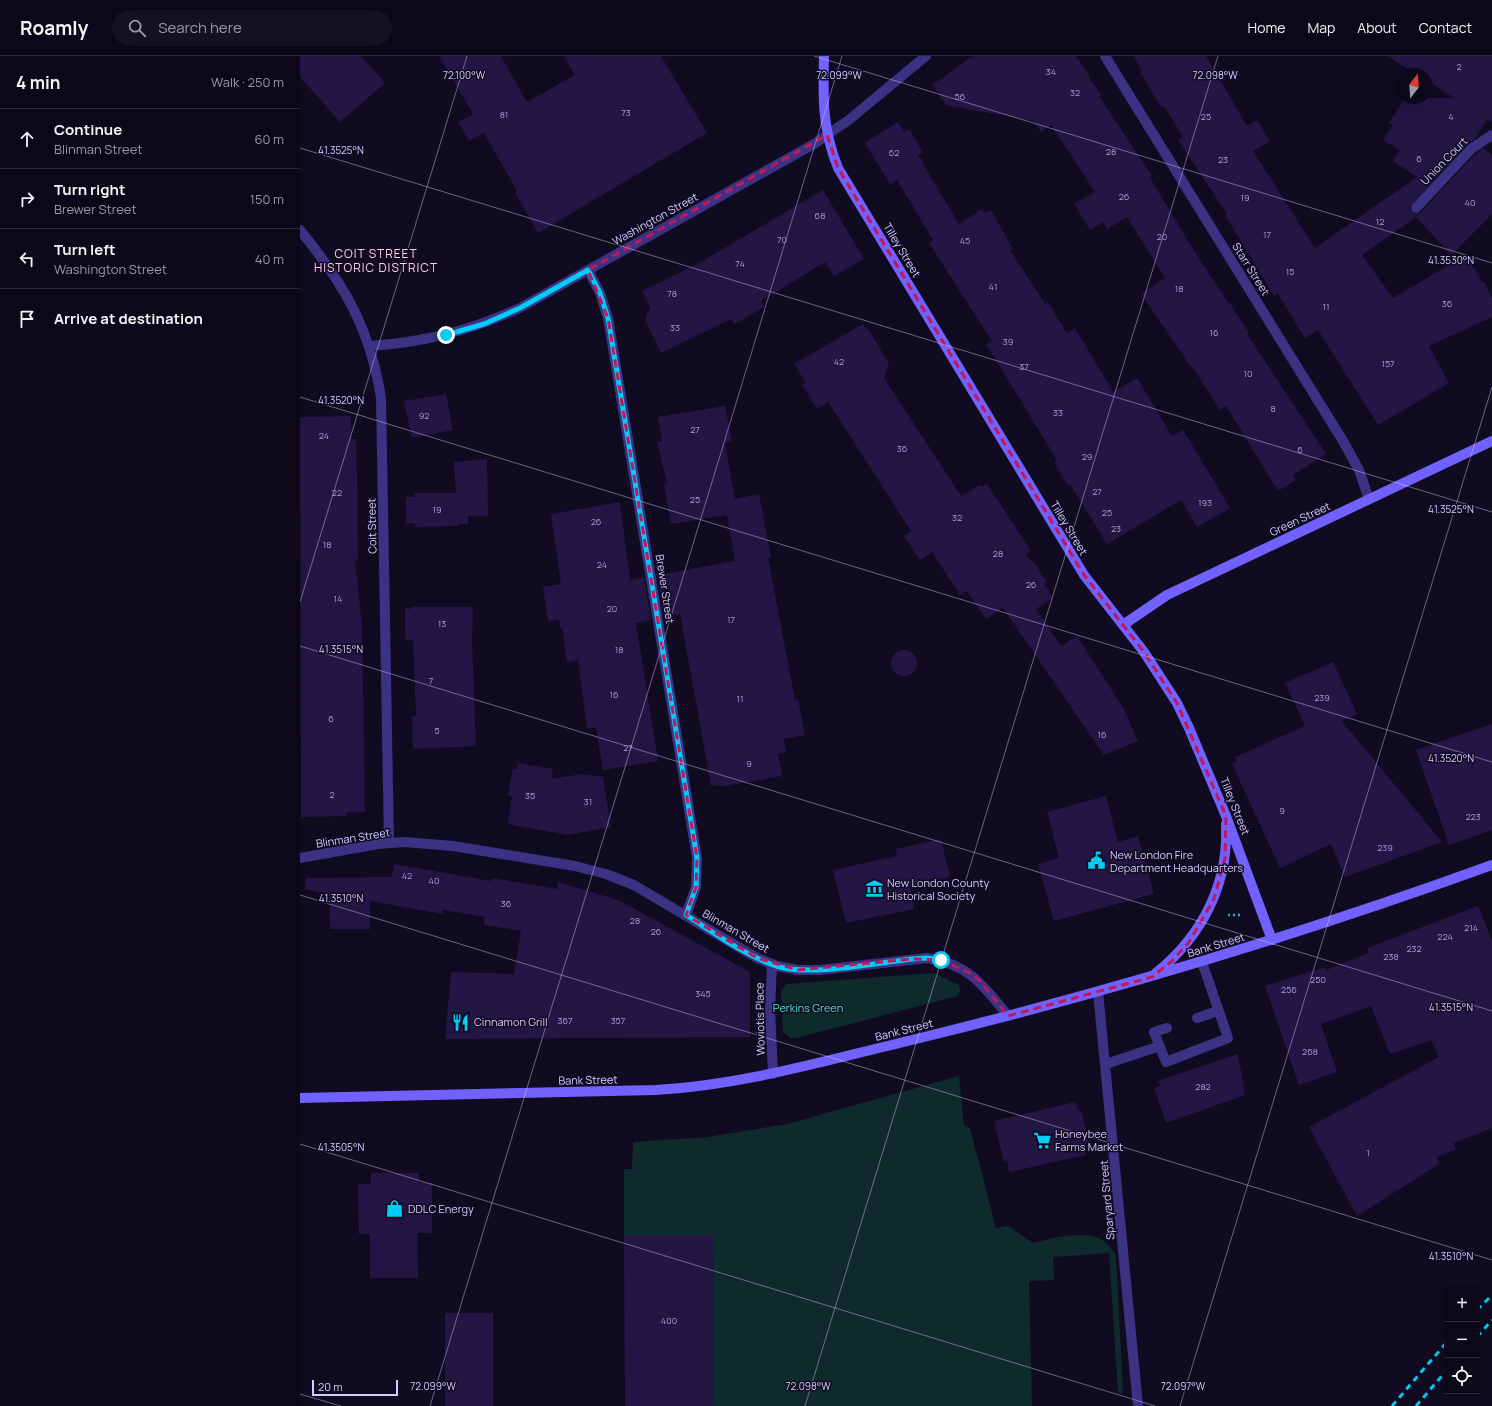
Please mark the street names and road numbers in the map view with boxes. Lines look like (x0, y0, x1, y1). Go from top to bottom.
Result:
street label: Union Court (1417, 133, 1470, 188)
street label: Washington Street (609, 189, 700, 248)
street label: Tilley Street (880, 220, 925, 280)
street label: Starr Street (1229, 239, 1274, 298)
street label: Coit Street (364, 498, 379, 554)
street label: Tilley Street (1047, 498, 1092, 558)
street label: Green Street (1267, 498, 1333, 539)
street label: Brewer Street (653, 553, 678, 625)
street label: Tilley Street (1217, 775, 1254, 837)
street label: Blinman Street (315, 824, 391, 851)
street label: Blinman Street (700, 905, 772, 956)
street label: Bank Street (1185, 929, 1246, 960)
street label: Woviotis Place (751, 982, 768, 1056)
street label: Bank Street (873, 1015, 934, 1044)
street label: Bank Street (558, 1071, 618, 1088)
street label: Sparyard Street (1096, 1160, 1117, 1240)

